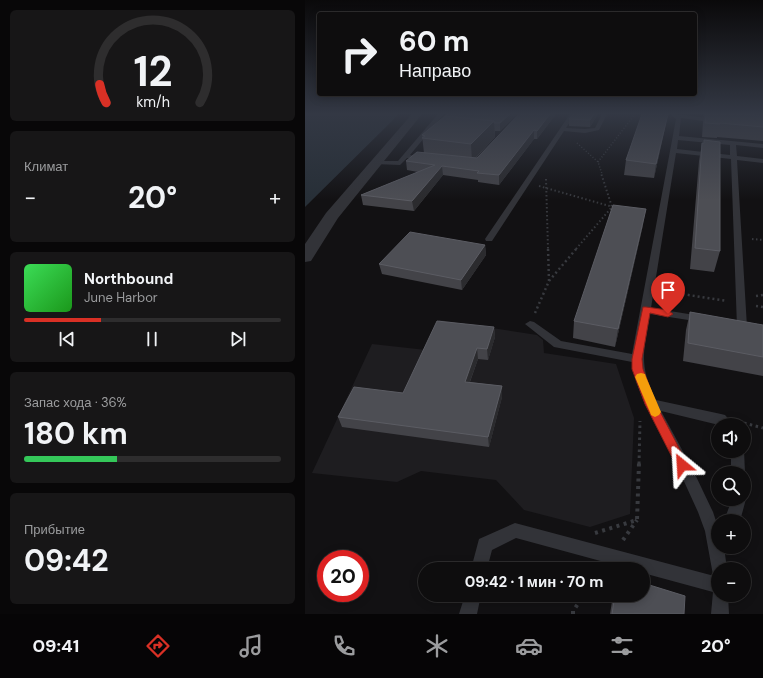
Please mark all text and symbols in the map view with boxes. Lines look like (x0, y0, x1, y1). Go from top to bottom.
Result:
text: 60 m (399, 23, 469, 60)
icon: right (333, 28, 385, 80)
text: 12 (133, 45, 172, 99)
text: Направо (399, 59, 471, 83)
text: km/h (136, 93, 169, 111)
text: Климат (24, 158, 68, 175)
text: 20° (128, 178, 177, 217)
text: − (24, 183, 36, 212)
text: + (269, 183, 281, 212)
text: Northbound (84, 269, 173, 289)
pin (651, 273, 685, 314)
icon: arrive (657, 279, 679, 301)
text: June Harbor (84, 289, 158, 306)
icon: previous (56, 328, 78, 350)
icon: pause (141, 328, 163, 350)
icon: next (227, 328, 249, 350)
text: Запас хода · 36% (24, 394, 127, 411)
text: 180 km (24, 414, 128, 453)
map controls (711, 418, 751, 602)
button: sound (711, 418, 751, 458)
position arrow (661, 444, 703, 486)
button: search (711, 466, 751, 506)
button: + (711, 514, 751, 554)
text: Прибытие (24, 521, 85, 538)
text: 09:42 (24, 541, 109, 580)
speed limit sign: 20 (317, 550, 369, 602)
button: − (711, 562, 751, 602)
text: 09:42 · 1 мин · 70 m (465, 572, 603, 592)
icon: directions (144, 632, 172, 660)
icon: music (237, 632, 265, 660)
icon: phone (330, 632, 358, 660)
icon: climate (423, 632, 451, 660)
icon: car (515, 632, 543, 660)
icon: filters (608, 632, 636, 660)
text: 09:41 (32, 634, 79, 658)
text: 20° (701, 634, 731, 658)

